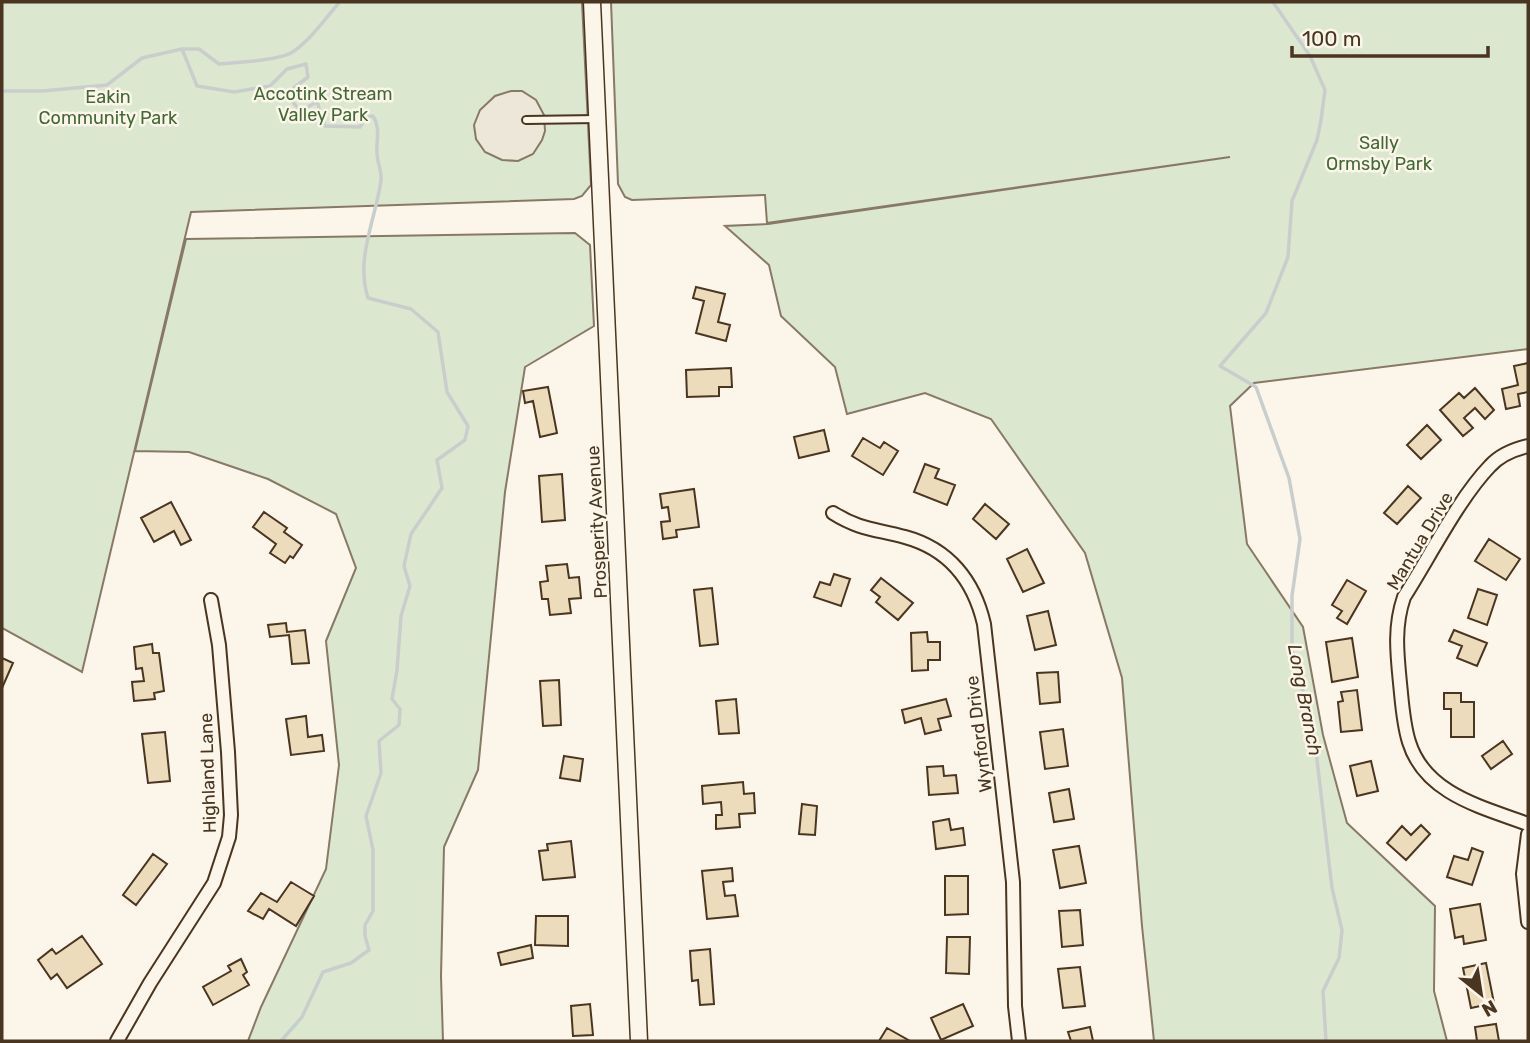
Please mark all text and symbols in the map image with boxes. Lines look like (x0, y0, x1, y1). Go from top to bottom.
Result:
scale bar (1292, 14, 1488, 58)
text: 100 m (1302, 26, 1361, 51)
park label: Accotink Stream Valley Park (254, 83, 392, 126)
park label: Eakin Community Park (39, 86, 178, 129)
park label: Sally Ormsby Park (1326, 132, 1433, 175)
street label: Prosperity Avenue (582, 445, 612, 599)
street label: Mantua Drive (1382, 488, 1458, 594)
water label: Long Branch (1283, 642, 1327, 758)
street label: Wynford Drive (961, 674, 997, 794)
street label: Highland Lane (195, 712, 221, 834)
north arrow (1446, 959, 1516, 1029)
text: N (1478, 995, 1501, 1022)

